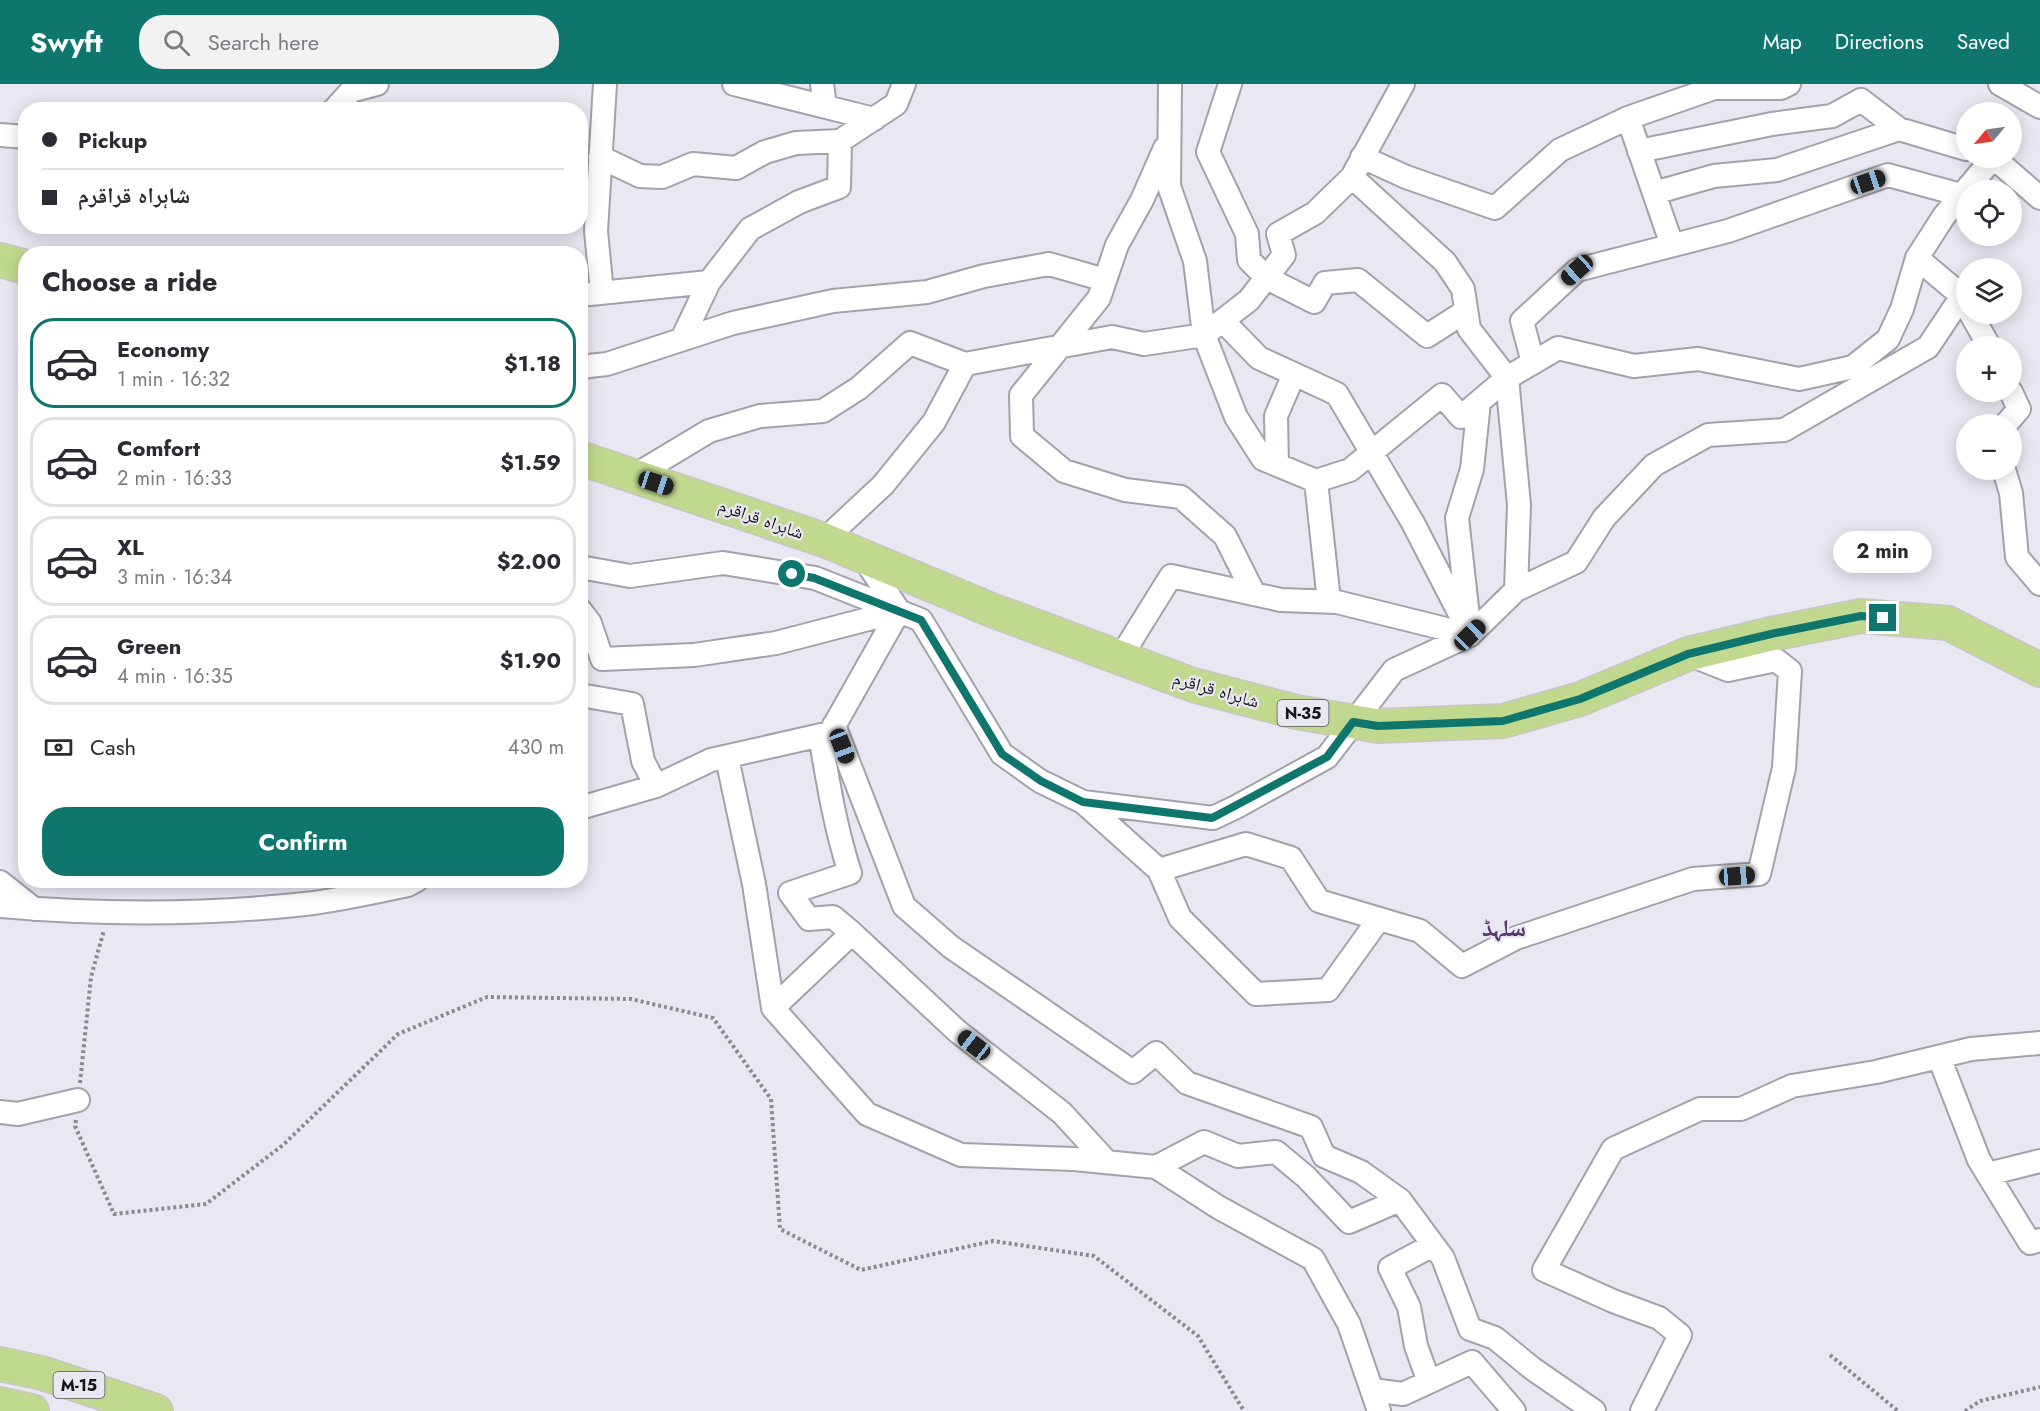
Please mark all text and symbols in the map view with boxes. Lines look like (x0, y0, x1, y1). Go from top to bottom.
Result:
search box (139, 15, 559, 69)
text: Swyft (30, 22, 103, 63)
icon: search (160, 26, 193, 59)
text: Search here (208, 26, 319, 58)
text: Map (1763, 27, 1802, 57)
text: Directions (1835, 27, 1924, 57)
text: Saved (1957, 27, 2010, 57)
north arrow (1956, 102, 2022, 168)
map controls (1956, 102, 2022, 480)
text: Pickup (78, 124, 147, 156)
car (1848, 168, 1888, 196)
text: شاہراہ قراقرم (78, 179, 190, 211)
button: locate (1956, 180, 2022, 246)
car (1558, 251, 1596, 289)
button: layers (1956, 258, 2022, 324)
text: Choose a ride (42, 262, 217, 301)
text: Economy (117, 333, 209, 365)
icon: car (45, 336, 99, 390)
button: + (1956, 336, 2022, 402)
text: $1.18 (504, 347, 561, 379)
text: 1 min · 16:32 (117, 365, 230, 394)
button: − (1956, 414, 2022, 480)
text: Comfort (117, 432, 200, 464)
icon: car (45, 435, 99, 489)
text: $1.59 (500, 446, 561, 478)
text: 2 min · 16:33 (117, 464, 232, 493)
car (636, 469, 676, 497)
street label: شاہراہ قراقرم (715, 492, 807, 546)
text: XL (117, 531, 144, 563)
callout: 2 min (1834, 531, 1932, 573)
icon: car (45, 534, 99, 588)
text: 2 min (1856, 537, 1909, 566)
text: $2.00 (497, 545, 561, 577)
route start (778, 560, 805, 587)
text: 3 min · 16:34 (117, 563, 232, 592)
route end (1869, 604, 1896, 631)
car (1451, 616, 1489, 654)
text: Green (117, 630, 181, 662)
icon: car (45, 633, 99, 687)
text: $1.90 (500, 644, 561, 676)
text: 4 min · 16:35 (117, 662, 233, 691)
street label: شاہراہ قراقرم (1170, 665, 1262, 715)
road number: N-35 (1278, 700, 1328, 726)
car (827, 726, 857, 766)
icon: cash (42, 731, 75, 764)
text: Cash (90, 731, 136, 763)
text: 430 m (508, 733, 564, 762)
button: Confirm (42, 807, 564, 876)
car (1718, 866, 1756, 886)
district label: سلہڈ (1482, 910, 1526, 945)
car (954, 1027, 994, 1063)
road number: M-15 (54, 1372, 104, 1398)

